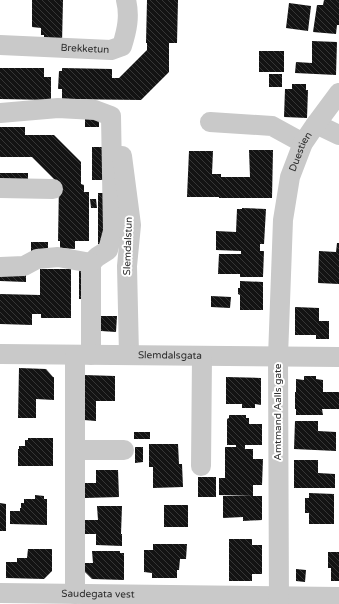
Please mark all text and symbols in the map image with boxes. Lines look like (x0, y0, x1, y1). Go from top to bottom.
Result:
street label: Brekketun (60, 42, 110, 56)
street label: Duestien (287, 130, 315, 173)
street label: Slemdalstun (121, 217, 135, 275)
street label: Slemdalsgata (138, 349, 202, 362)
street label: Amtmand Aalls gate (272, 363, 284, 460)
street label: Saudegata vest (61, 588, 135, 601)

